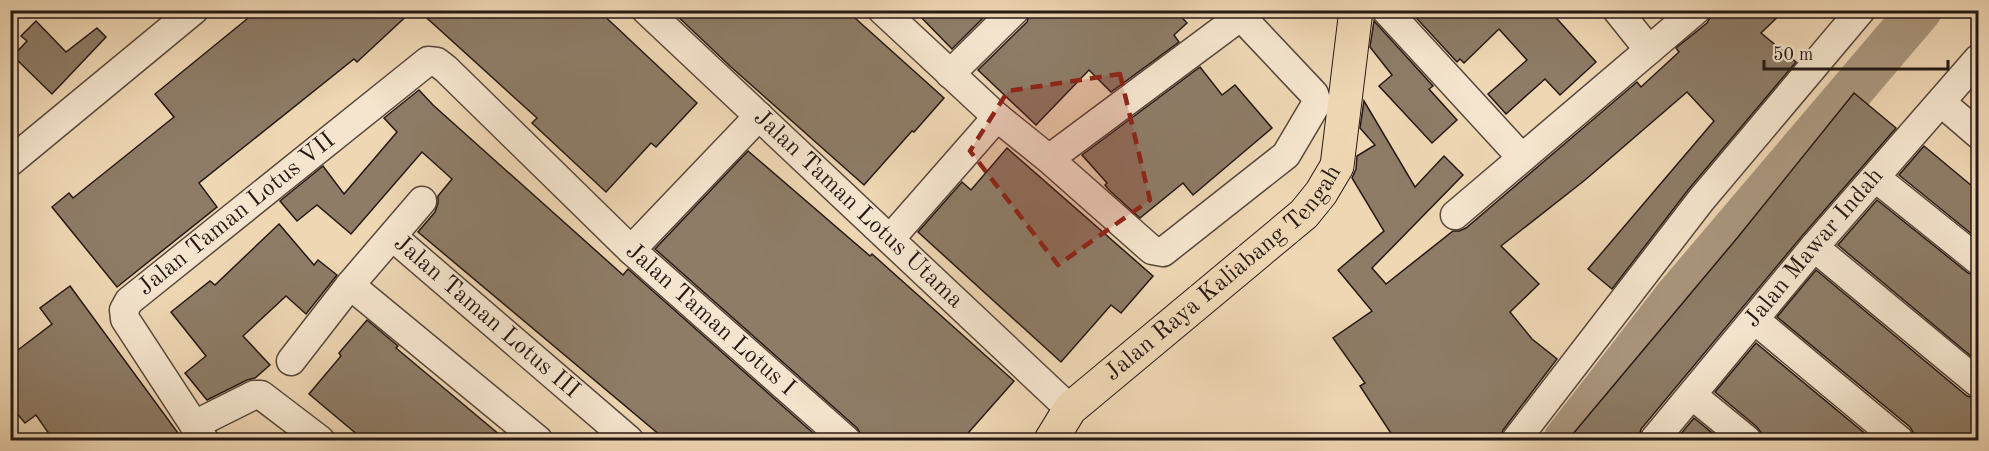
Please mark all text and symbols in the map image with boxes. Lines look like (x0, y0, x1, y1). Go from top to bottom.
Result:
scale bar (1764, 33, 1948, 71)
text: 50 m (1773, 46, 1813, 64)
street label: Jalan Taman Lotus Utama (749, 106, 967, 313)
street label: Jalan Taman Lotus VII (134, 128, 340, 301)
street label: Jalan Raya Kaliabang Tengah (1101, 161, 1346, 386)
street label: Jalan Mawar Indah (1740, 164, 1888, 332)
street label: Jalan Taman Lotus III (389, 231, 584, 403)
street label: Jalan Taman Lotus I (621, 239, 799, 401)

